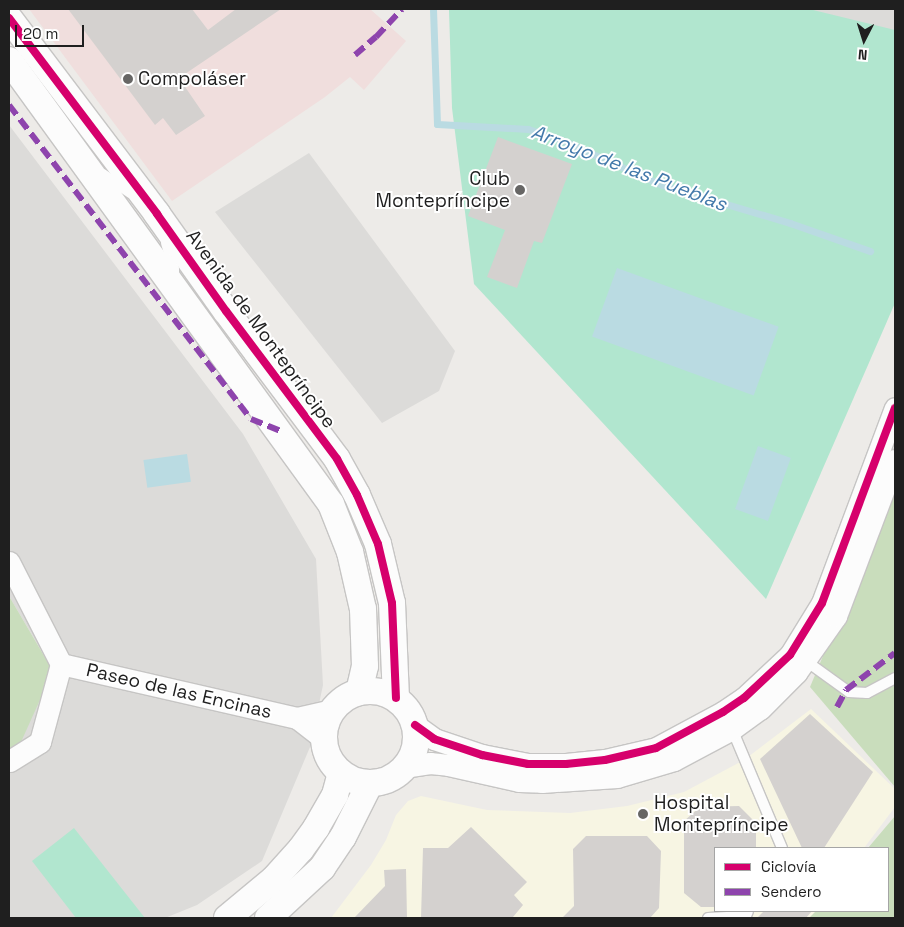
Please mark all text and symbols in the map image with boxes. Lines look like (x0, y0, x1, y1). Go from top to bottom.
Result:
scale bar (18, 15, 86, 47)
north arrow (839, 15, 889, 65)
text: 20 m (23, 24, 58, 43)
text: N (857, 46, 868, 64)
place label: Compoláser (138, 68, 246, 90)
marker: Compoláser (122, 73, 134, 85)
water label: Arroyo de las Pueblas (528, 120, 730, 216)
place label: Club Montepríncipe (376, 168, 510, 212)
marker: Club Montepríncipe (514, 184, 526, 196)
street label: Avenida de Montepríncipe (181, 225, 341, 433)
street label: Paseo de las Encinas (84, 659, 274, 723)
place label: Hospital Montepríncipe (654, 792, 788, 836)
marker: Hospital Montepríncipe (636, 807, 650, 821)
legend (714, 847, 889, 912)
text: Ciclovía (761, 857, 816, 876)
text: Sendero (761, 882, 821, 901)

